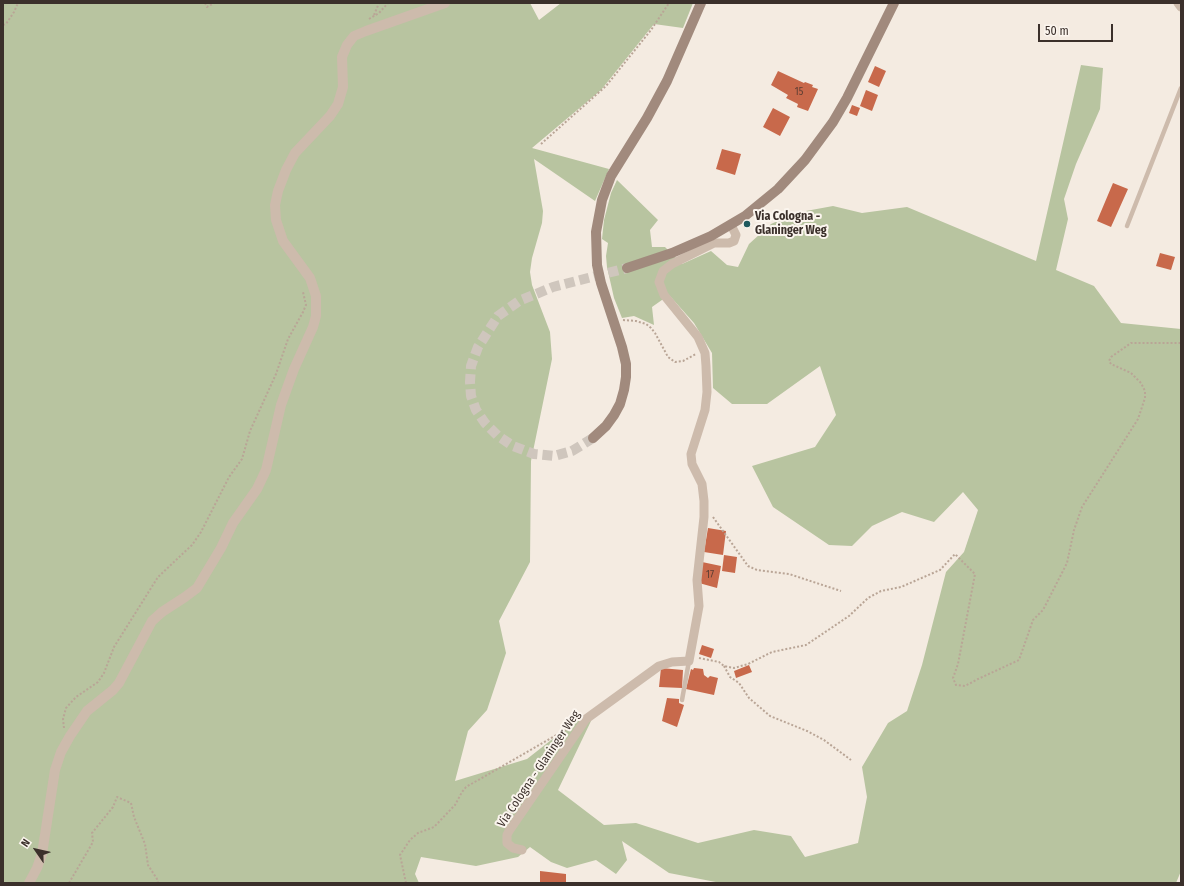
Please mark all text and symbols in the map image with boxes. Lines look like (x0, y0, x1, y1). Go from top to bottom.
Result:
scale bar (1040, 16, 1115, 42)
text: 50 m (1045, 24, 1069, 38)
house number: 15 (795, 86, 803, 98)
place label: Via Cologna - Glaninger Weg (755, 210, 827, 238)
marker: Via Cologna - Glaninger Weg (742, 219, 752, 229)
house number: 17 (706, 569, 714, 581)
street label: Via Cologna - Glaninger Weg (495, 708, 583, 830)
north arrow (16, 830, 56, 870)
text: N (18, 837, 33, 849)

